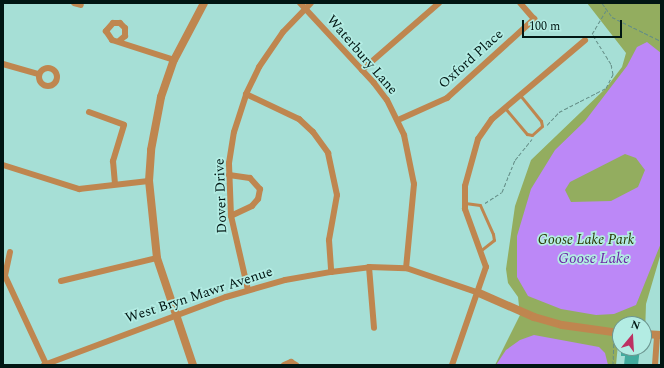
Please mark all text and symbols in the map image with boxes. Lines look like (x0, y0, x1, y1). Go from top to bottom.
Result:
street label: Waterbury Lane (323, 12, 401, 98)
scale bar (524, 12, 624, 38)
text: 100 m (529, 17, 560, 36)
street label: Oxford Place (435, 26, 507, 92)
street label: Dover Drive (211, 158, 231, 234)
park label: Goose Lake Park (538, 232, 634, 248)
water label: Goose Lake (558, 250, 630, 268)
street label: West Bryn Mawr Avenue (123, 263, 275, 327)
north arrow (612, 316, 652, 356)
text: N (629, 316, 642, 335)

